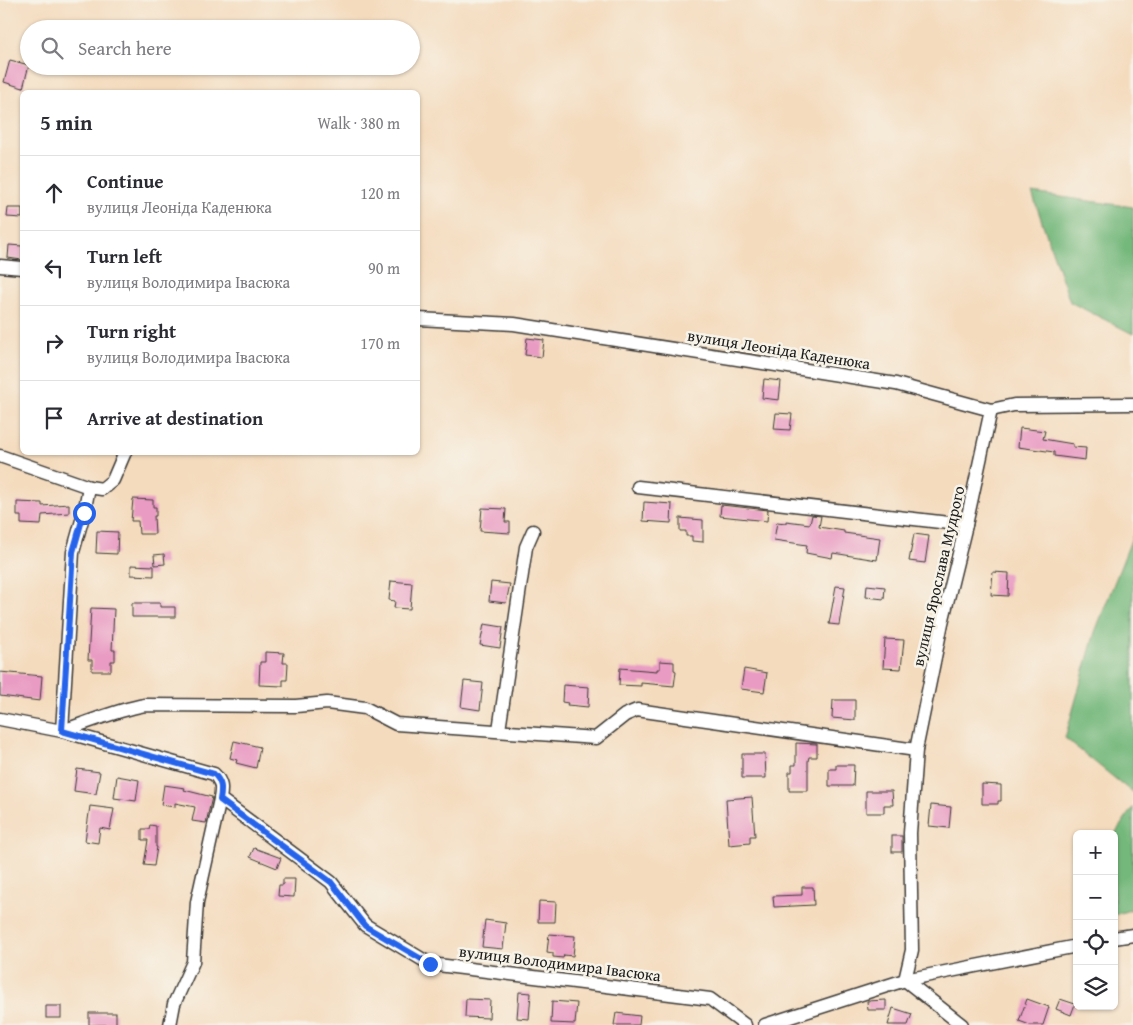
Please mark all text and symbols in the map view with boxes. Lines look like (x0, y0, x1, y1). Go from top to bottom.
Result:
search box (20, 20, 420, 75)
icon: search (38, 34, 66, 62)
text: Search here (78, 34, 172, 62)
text: 5 min (40, 107, 92, 138)
text: Walk · 380 m (317, 111, 400, 135)
text: Continue (87, 167, 164, 195)
icon: ahead (40, 179, 68, 207)
text: 120 m (360, 181, 400, 205)
text: вулиця Леоніда Каденюка (87, 195, 272, 219)
text: Turn left (87, 242, 162, 270)
icon: left (40, 254, 68, 282)
text: 90 m (368, 256, 400, 280)
text: вулиця Володимира Івасюка (87, 270, 290, 294)
text: Turn right (87, 317, 176, 345)
street label: вулиця Леоніда Каденюка (686, 323, 873, 375)
icon: right (40, 329, 68, 357)
text: 170 m (360, 331, 400, 355)
text: вулиця Володимира Івасюка (87, 345, 290, 369)
icon: arrive (40, 404, 68, 432)
text: Arrive at destination (87, 404, 263, 432)
street label: вулиця Ярослава Мудрого (906, 483, 970, 669)
route start (73, 502, 96, 525)
map controls (1073, 830, 1118, 1010)
button: + (1073, 830, 1118, 875)
button: − (1073, 875, 1118, 920)
button: locate (1073, 920, 1118, 965)
street label: вулиця Володимира Івасюка (458, 939, 663, 987)
route end (419, 953, 442, 976)
button: layers (1073, 965, 1118, 1010)

